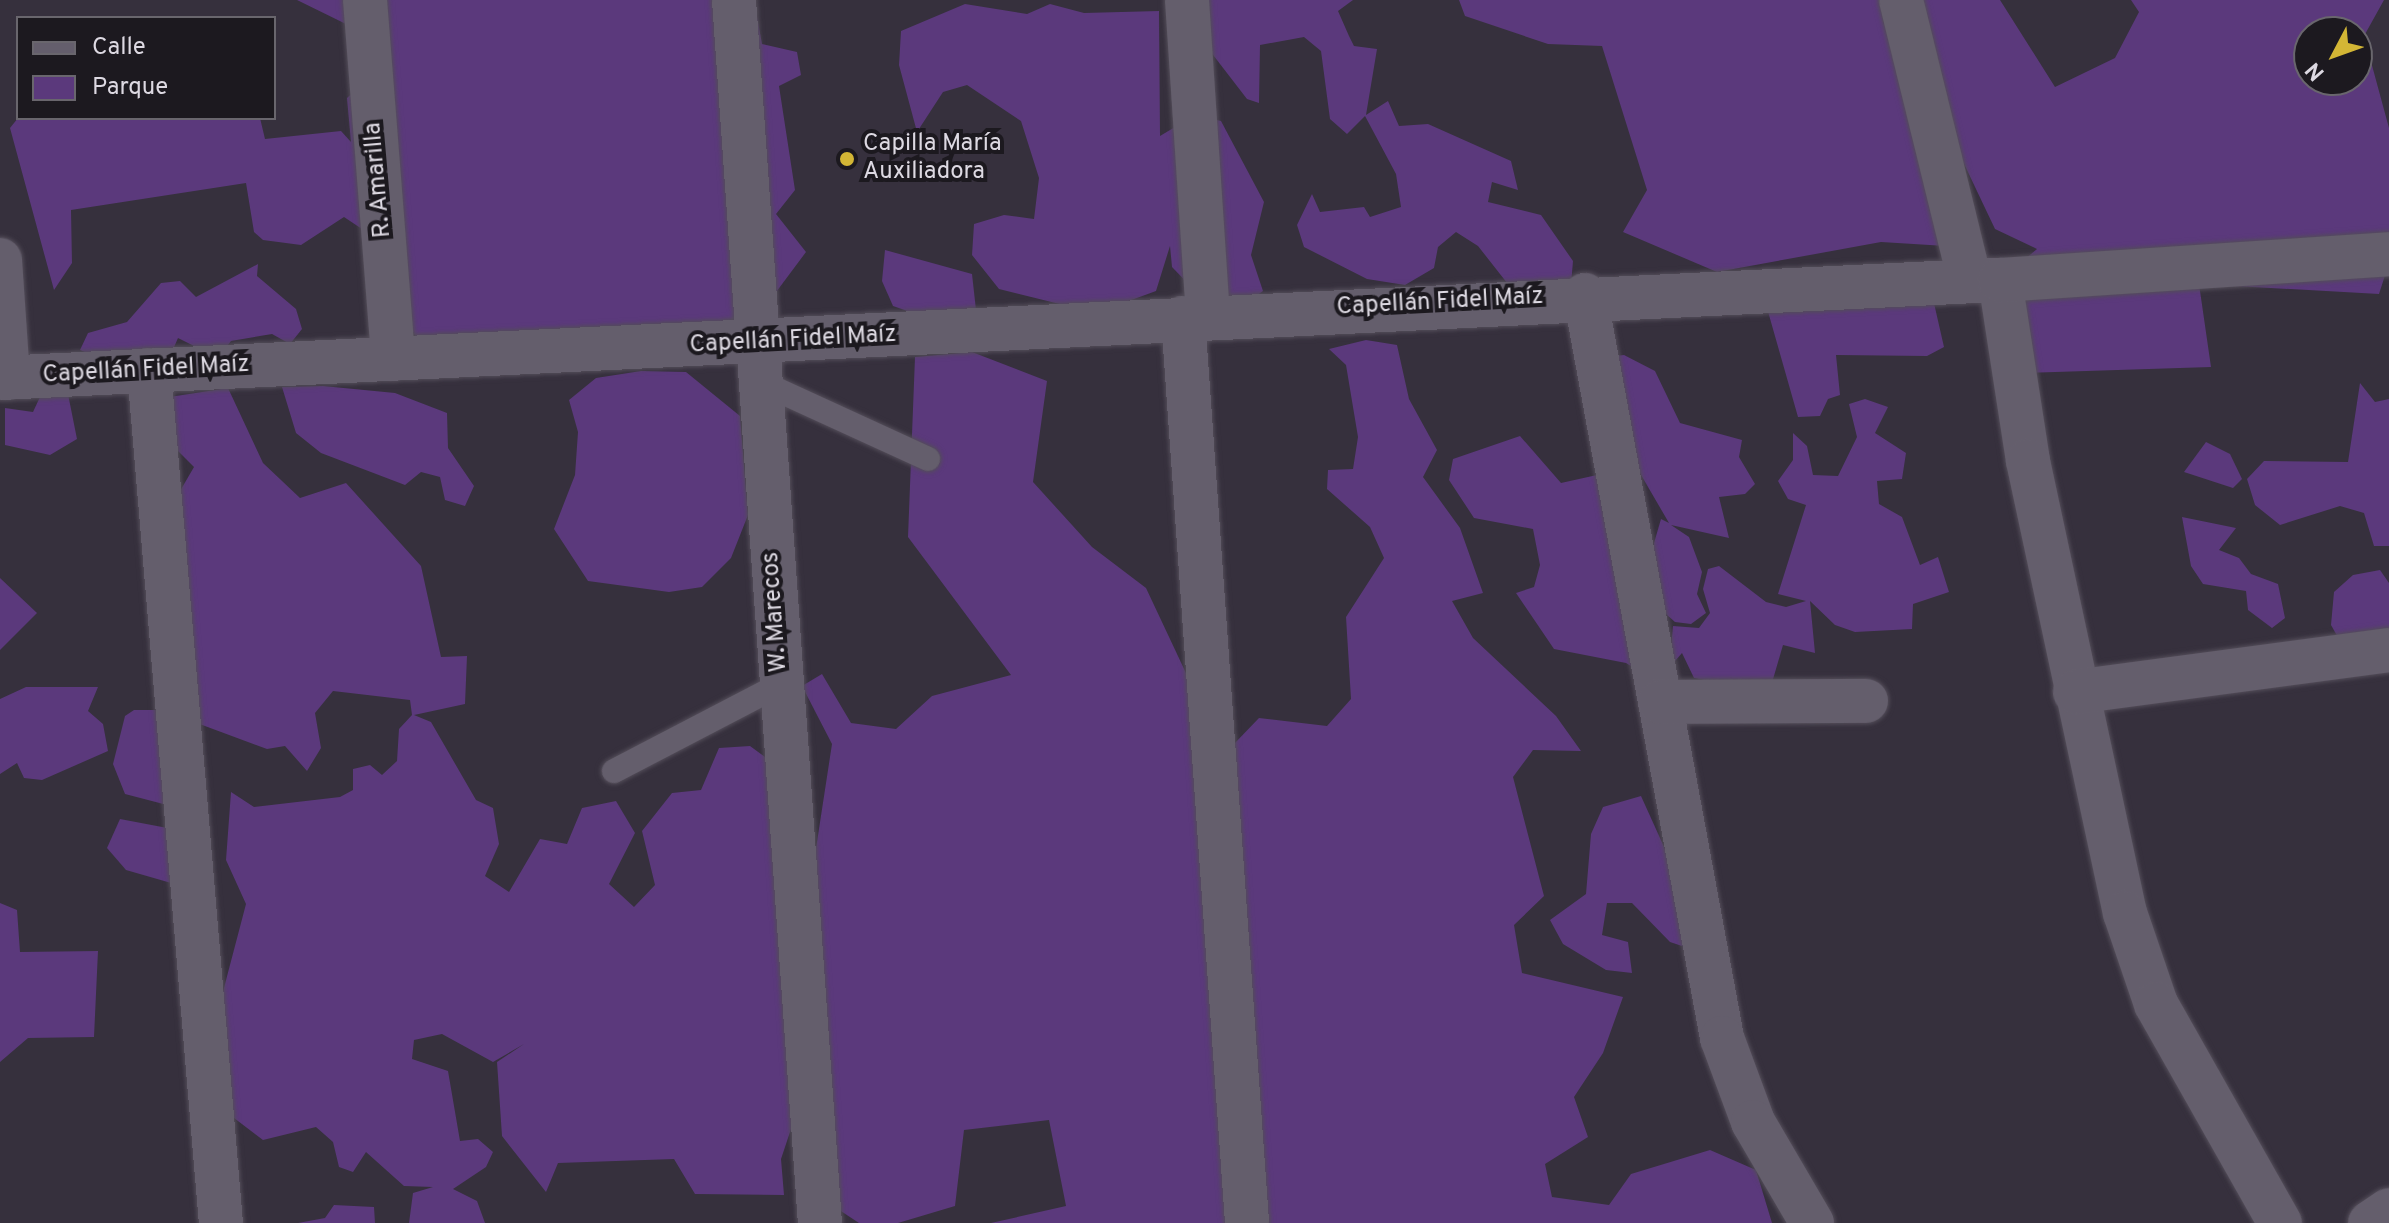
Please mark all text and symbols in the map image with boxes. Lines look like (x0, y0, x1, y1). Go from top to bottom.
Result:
legend (16, 16, 276, 120)
north arrow (2293, 16, 2373, 96)
text: Calle (92, 33, 146, 63)
text: N (2301, 56, 2331, 86)
text: Parque (92, 73, 168, 103)
street label: R. Amarilla (360, 121, 398, 239)
place label: Capilla María Auxiliadora (863, 131, 1002, 187)
marker: Capilla María Auxiliadora (838, 150, 856, 168)
street label: Capellán Fidel Maíz (1336, 283, 1544, 323)
street label: Capellán Fidel Maíz (689, 321, 897, 361)
street label: Capellán Fidel Maíz (42, 351, 250, 391)
street label: W. Marecos (757, 551, 795, 673)

